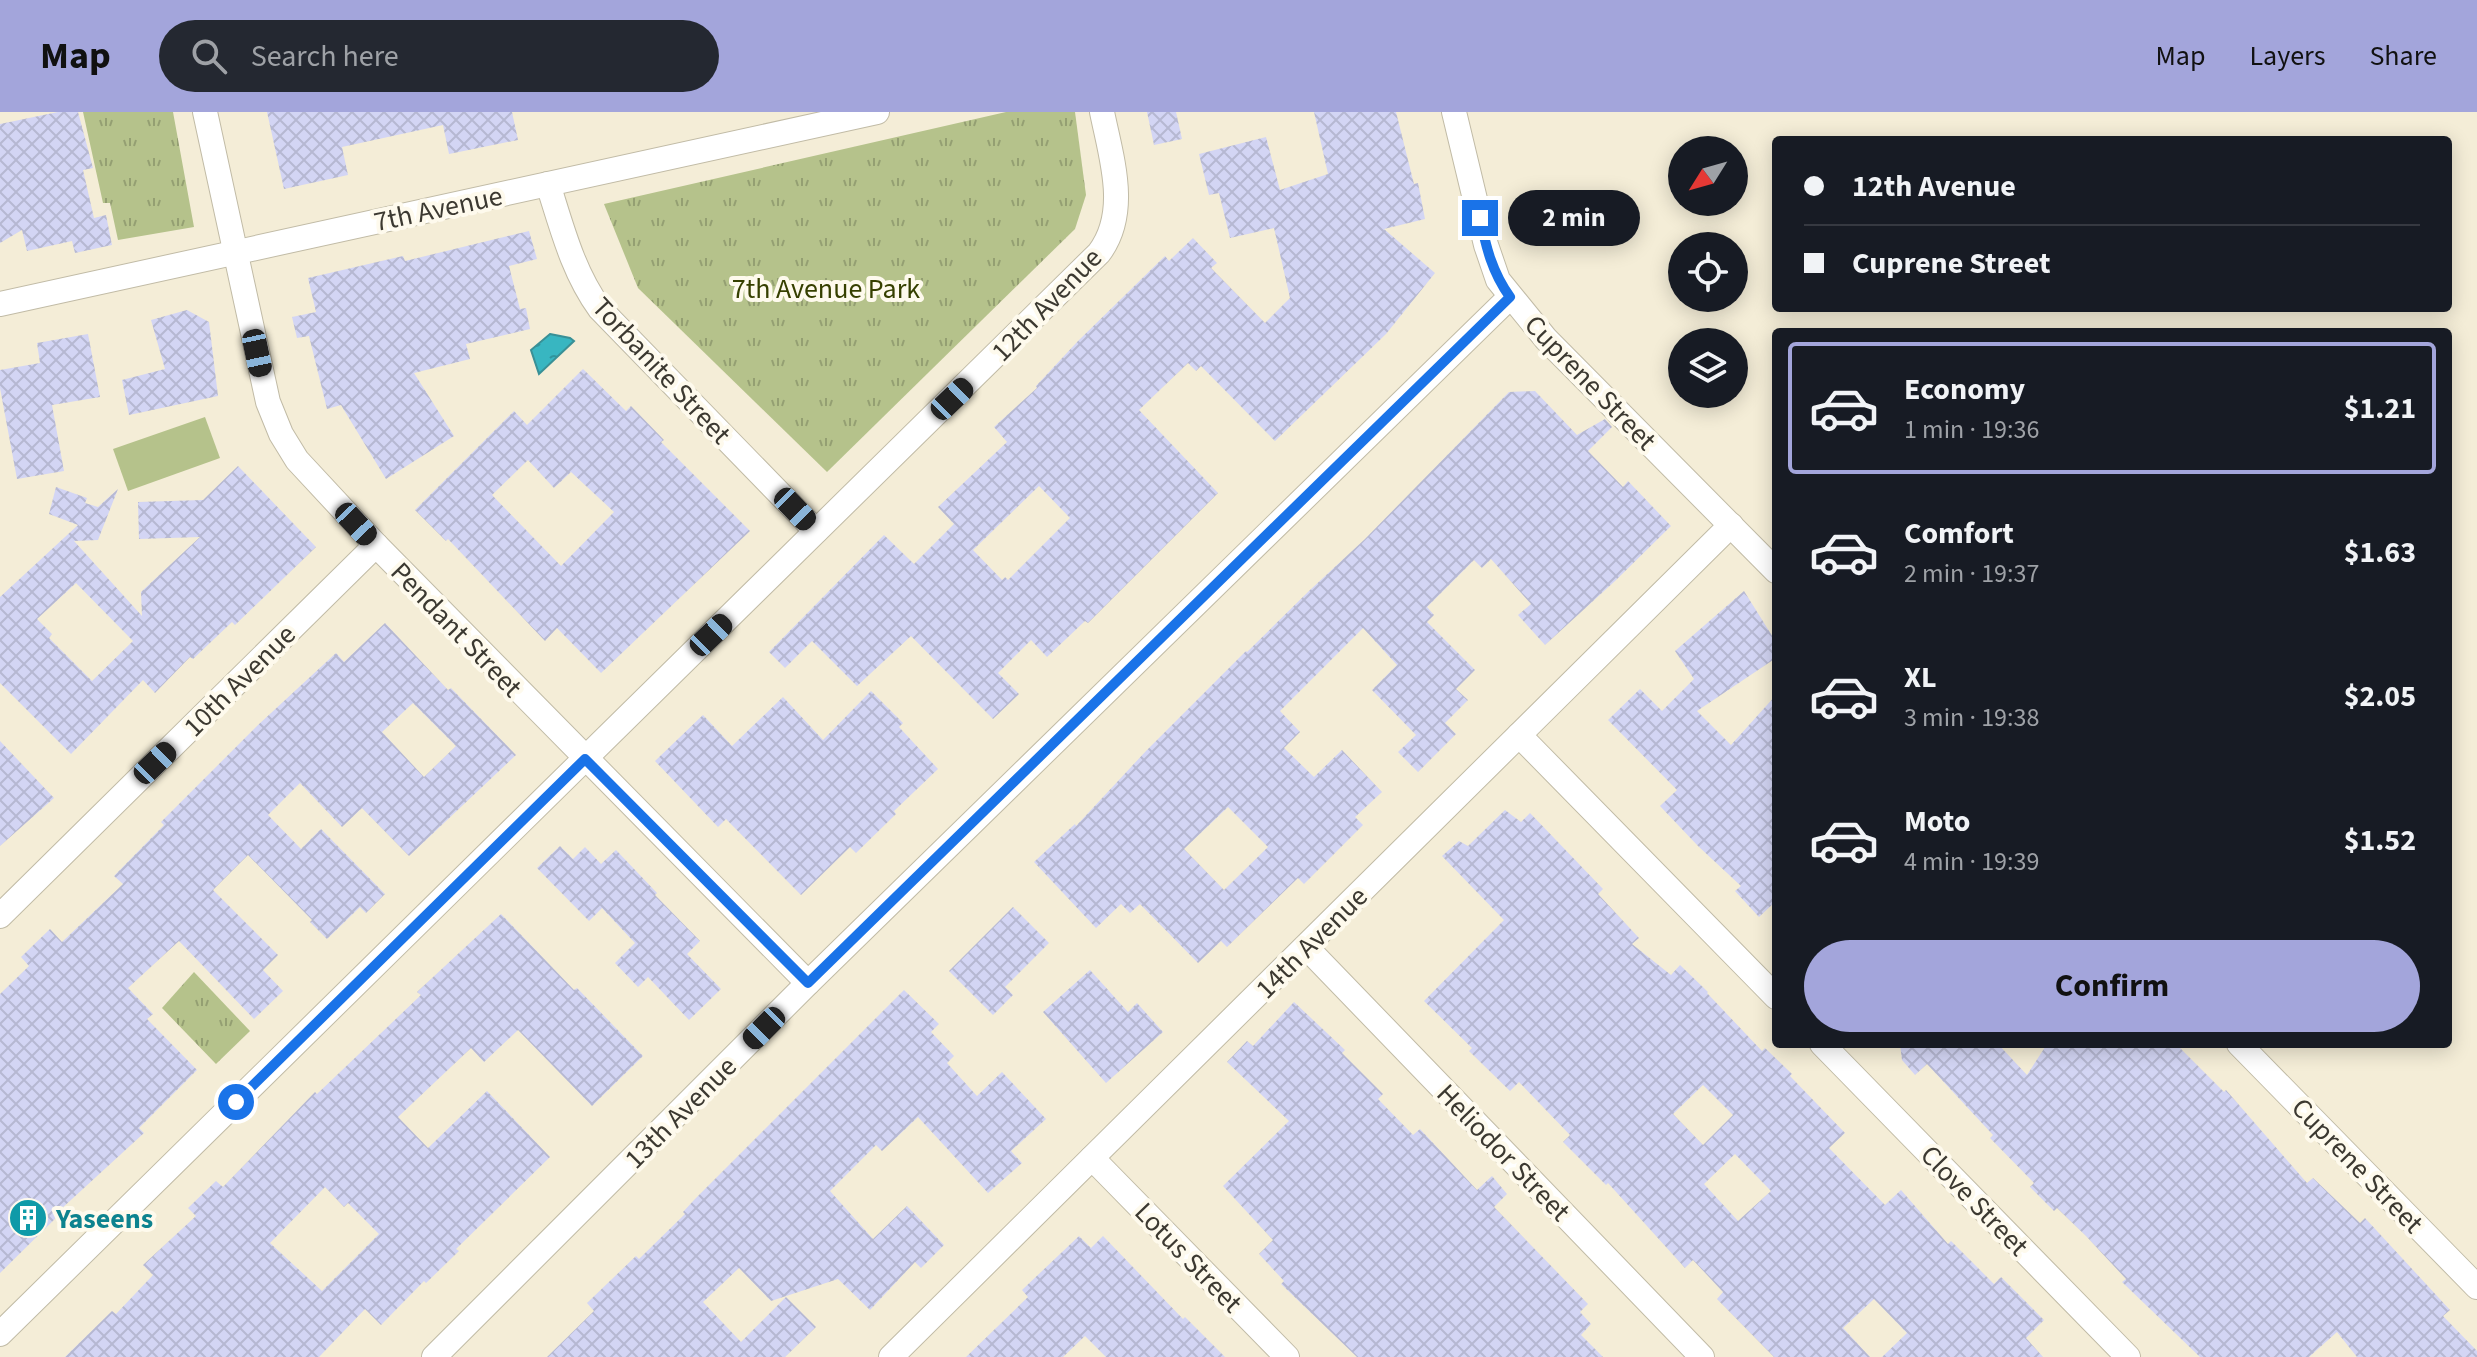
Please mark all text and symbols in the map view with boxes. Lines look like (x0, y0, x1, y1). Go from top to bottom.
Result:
search box (159, 20, 719, 92)
text: Map (40, 29, 111, 83)
icon: search (187, 34, 231, 78)
text: Search here (251, 35, 399, 78)
text: Map (2155, 36, 2205, 76)
text: Layers (2249, 36, 2325, 76)
text: Share (2369, 36, 2437, 76)
north arrow (1668, 136, 1748, 216)
map controls (1668, 136, 1748, 408)
text: 12th Avenue (1852, 165, 2016, 208)
street label: 7th Avenue (370, 176, 506, 242)
callout: 2 min (1508, 190, 1640, 246)
text: 2 min (1542, 199, 1606, 236)
route end (1462, 200, 1498, 236)
button: locate (1668, 232, 1748, 312)
street label: 12th Avenue (982, 239, 1111, 371)
text: Cuprene Street (1852, 242, 2051, 285)
park label: 7th Avenue Park (732, 269, 920, 309)
street label: Torbanite Street (582, 288, 740, 454)
street label: Cuprene Street (1515, 306, 1666, 460)
car (240, 327, 274, 379)
button: layers (1668, 328, 1748, 408)
text: Economy (1904, 368, 2025, 411)
icon: car (1808, 372, 1880, 444)
car (926, 374, 978, 424)
text: $1.21 (2344, 387, 2416, 430)
text: 1 min · 19:36 (1904, 411, 2039, 448)
car (770, 483, 820, 535)
car (331, 498, 381, 550)
text: Comfort (1904, 512, 2014, 555)
icon: car (1808, 516, 1880, 588)
text: $1.63 (2344, 531, 2416, 574)
street label: Pendant Street (381, 553, 532, 707)
text: 2 min · 19:37 (1904, 555, 2039, 592)
car (685, 610, 737, 660)
street label: 10th Avenue (174, 615, 305, 746)
text: XL (1904, 656, 1937, 699)
icon: car (1808, 660, 1880, 732)
text: $2.05 (2344, 675, 2416, 718)
text: 3 min · 19:38 (1904, 699, 2039, 736)
car (129, 738, 181, 788)
text: Moto (1904, 800, 1970, 843)
icon: car (1808, 804, 1880, 876)
text: $1.52 (2344, 819, 2416, 862)
text: 4 min · 19:39 (1904, 843, 2039, 880)
street label: 14th Avenue (1246, 877, 1377, 1008)
button: Confirm (1804, 940, 2420, 1032)
car (739, 1003, 789, 1053)
street label: 13th Avenue (615, 1047, 746, 1178)
street label: Heliodor Street (1427, 1075, 1580, 1231)
route start (218, 1084, 254, 1120)
street label: Cuprene Street (2282, 1089, 2433, 1243)
street label: Clove Street (1911, 1136, 2038, 1266)
street label: Lotus Street (1125, 1193, 1252, 1322)
building icon: Yaseens (7, 1197, 49, 1239)
place label: Yaseens (55, 1199, 153, 1239)

